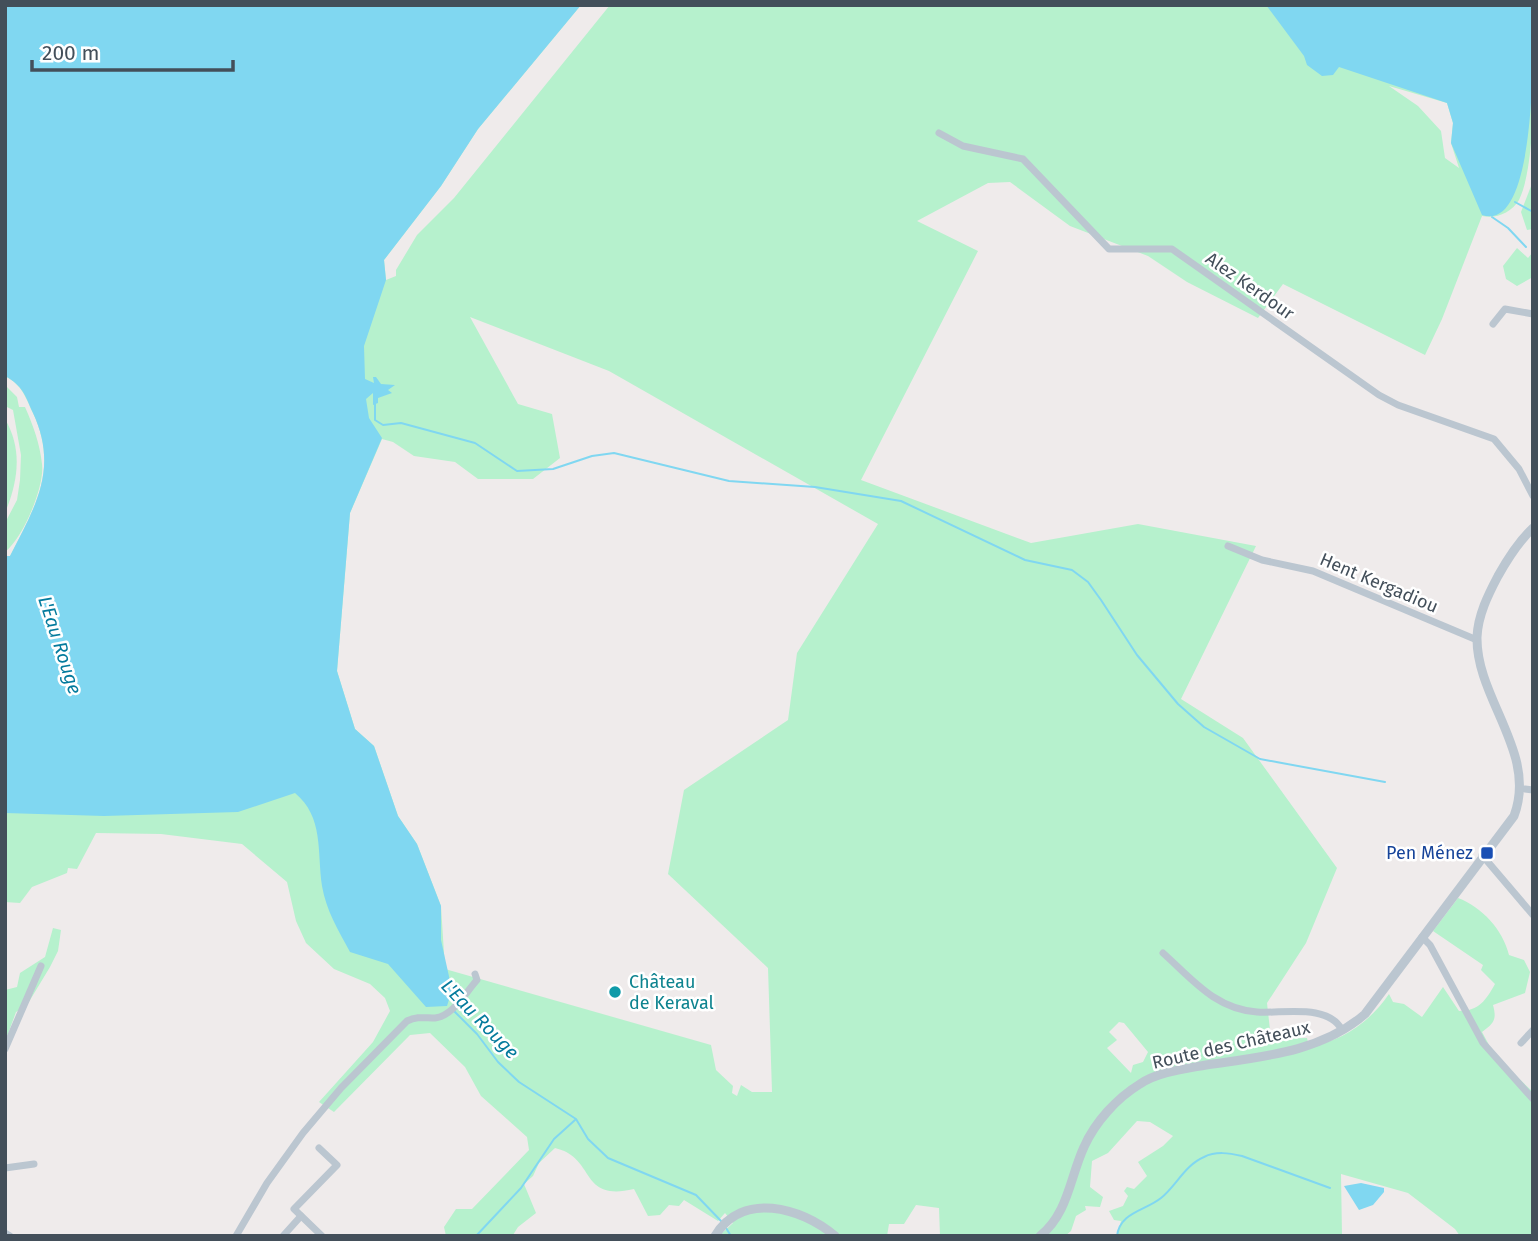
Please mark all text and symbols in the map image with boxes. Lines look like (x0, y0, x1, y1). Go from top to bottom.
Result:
scale bar (32, 28, 233, 72)
text: 200 m (42, 40, 99, 66)
street label: Alez Kerdour (1201, 247, 1299, 325)
street label: Hent Kergadiou (1317, 548, 1441, 618)
water label: L'Eau Rouge (33, 593, 87, 697)
place label: Pen Ménez (1386, 842, 1473, 864)
marker: Pen Ménez (1479, 845, 1495, 861)
place label: Château de Keraval (629, 971, 714, 1014)
water label: L'Eau Rouge (436, 974, 524, 1064)
marker: Château de Keraval (607, 984, 623, 1000)
street label: Route des Châteaux (1150, 1016, 1312, 1074)

